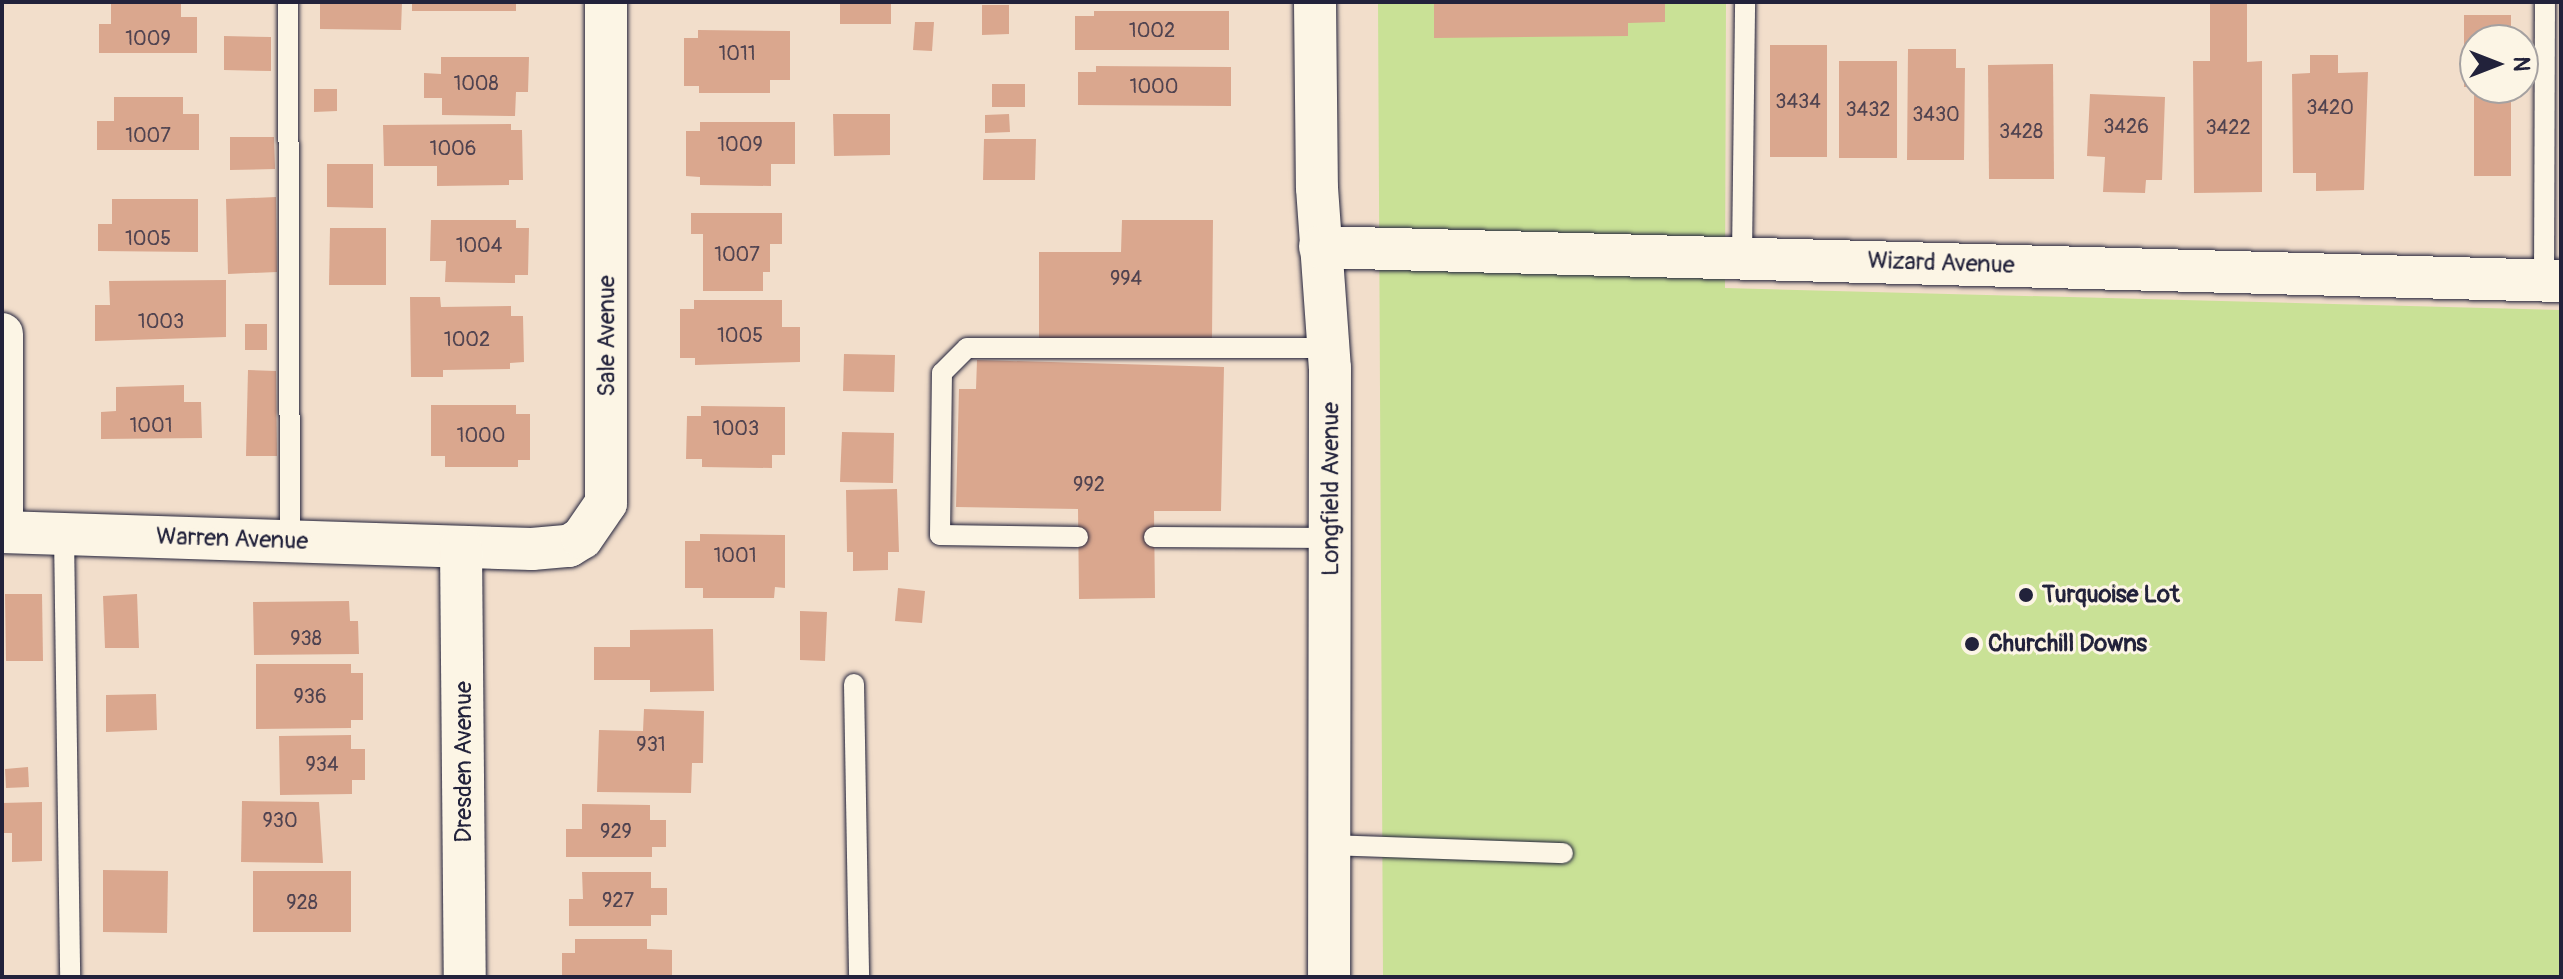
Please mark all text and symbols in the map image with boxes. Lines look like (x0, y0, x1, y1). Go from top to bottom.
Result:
house number: 1002 (1129, 18, 1175, 42)
north arrow (2459, 24, 2539, 104)
house number: 1009 (125, 26, 171, 50)
house number: 1011 (718, 41, 756, 65)
text: N (2507, 57, 2535, 71)
house number: 1008 (453, 71, 499, 95)
house number: 1000 (1130, 74, 1178, 98)
house number: 3434 (1775, 89, 1821, 113)
house number: 3420 (2306, 95, 2354, 119)
house number: 3432 (1845, 97, 1891, 121)
house number: 3430 (1912, 102, 1960, 126)
house number: 3426 (2103, 114, 2149, 138)
house number: 3422 (2205, 115, 2251, 139)
house number: 3428 (1999, 119, 2043, 143)
house number: 1007 (125, 123, 171, 147)
house number: 1009 (717, 132, 763, 156)
house number: 1006 (430, 136, 476, 160)
house number: 1005 (125, 226, 171, 250)
house number: 1004 (456, 233, 502, 257)
house number: 1007 (714, 242, 760, 266)
street label: Wizard Avenue (1867, 246, 2015, 280)
house number: 994 (1110, 266, 1142, 290)
street label: Sale Avenue (593, 275, 621, 397)
house number: 1003 (138, 309, 184, 333)
house number: 1005 (717, 323, 763, 347)
house number: 1002 (444, 327, 490, 351)
street label: Longfield Avenue (1317, 402, 1345, 576)
house number: 1001 (130, 413, 172, 437)
house number: 1003 (713, 416, 759, 440)
house number: 1000 (457, 423, 505, 447)
house number: 992 (1073, 472, 1105, 496)
street label: Warren Avenue (155, 522, 309, 556)
house number: 1001 (714, 543, 756, 567)
place label: Turquoise Lot (2042, 581, 2180, 609)
marker: Turquoise Lot (2017, 586, 2035, 604)
house number: 938 (290, 626, 322, 650)
place label: Churchill Downs (1988, 630, 2147, 658)
marker: Churchill Downs (1963, 635, 1981, 653)
street label: Dresden Avenue (450, 681, 478, 843)
house number: 936 (293, 684, 327, 708)
house number: 931 (636, 732, 666, 756)
house number: 934 (305, 752, 339, 776)
house number: 930 (262, 808, 298, 832)
house number: 929 (600, 819, 632, 843)
house number: 927 (602, 888, 634, 912)
house number: 928 (286, 890, 318, 914)

